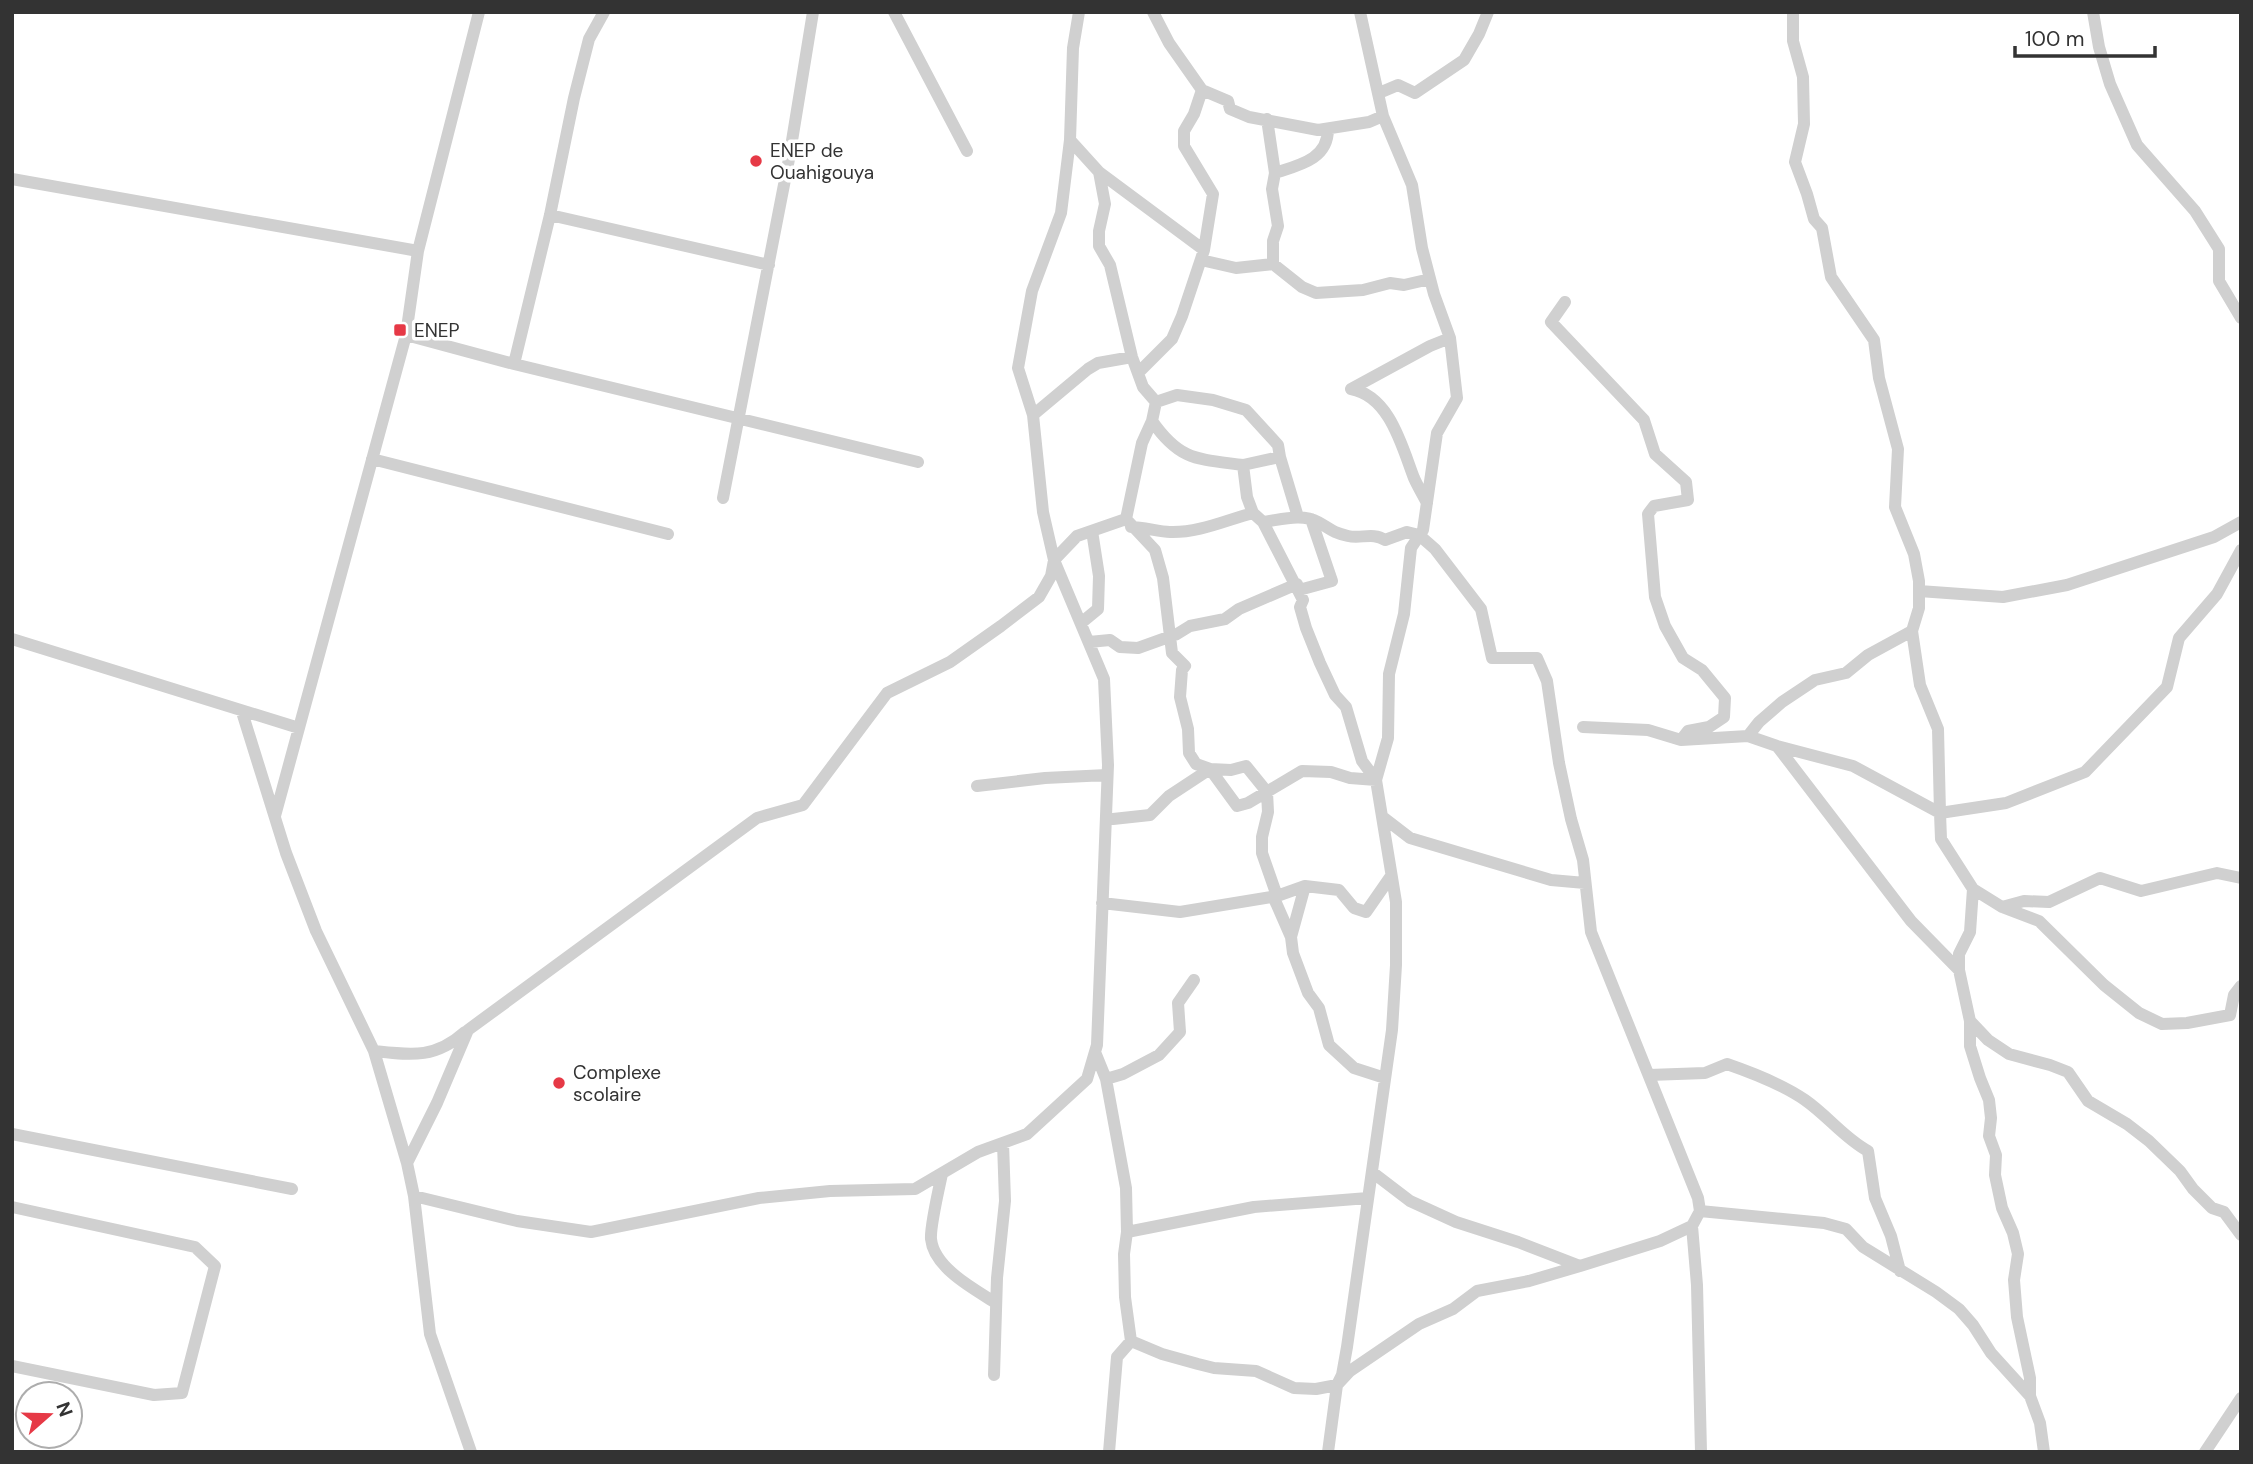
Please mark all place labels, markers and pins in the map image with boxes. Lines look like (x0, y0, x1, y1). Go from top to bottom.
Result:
place label: ENEP de Ouahigouya (770, 138, 874, 185)
marker: ENEP de Ouahigouya (748, 153, 764, 169)
place label: ENEP (414, 318, 460, 343)
marker: ENEP (392, 322, 408, 338)
place label: Complexe scolaire (573, 1060, 661, 1107)
marker: Complexe scolaire (551, 1075, 567, 1091)

